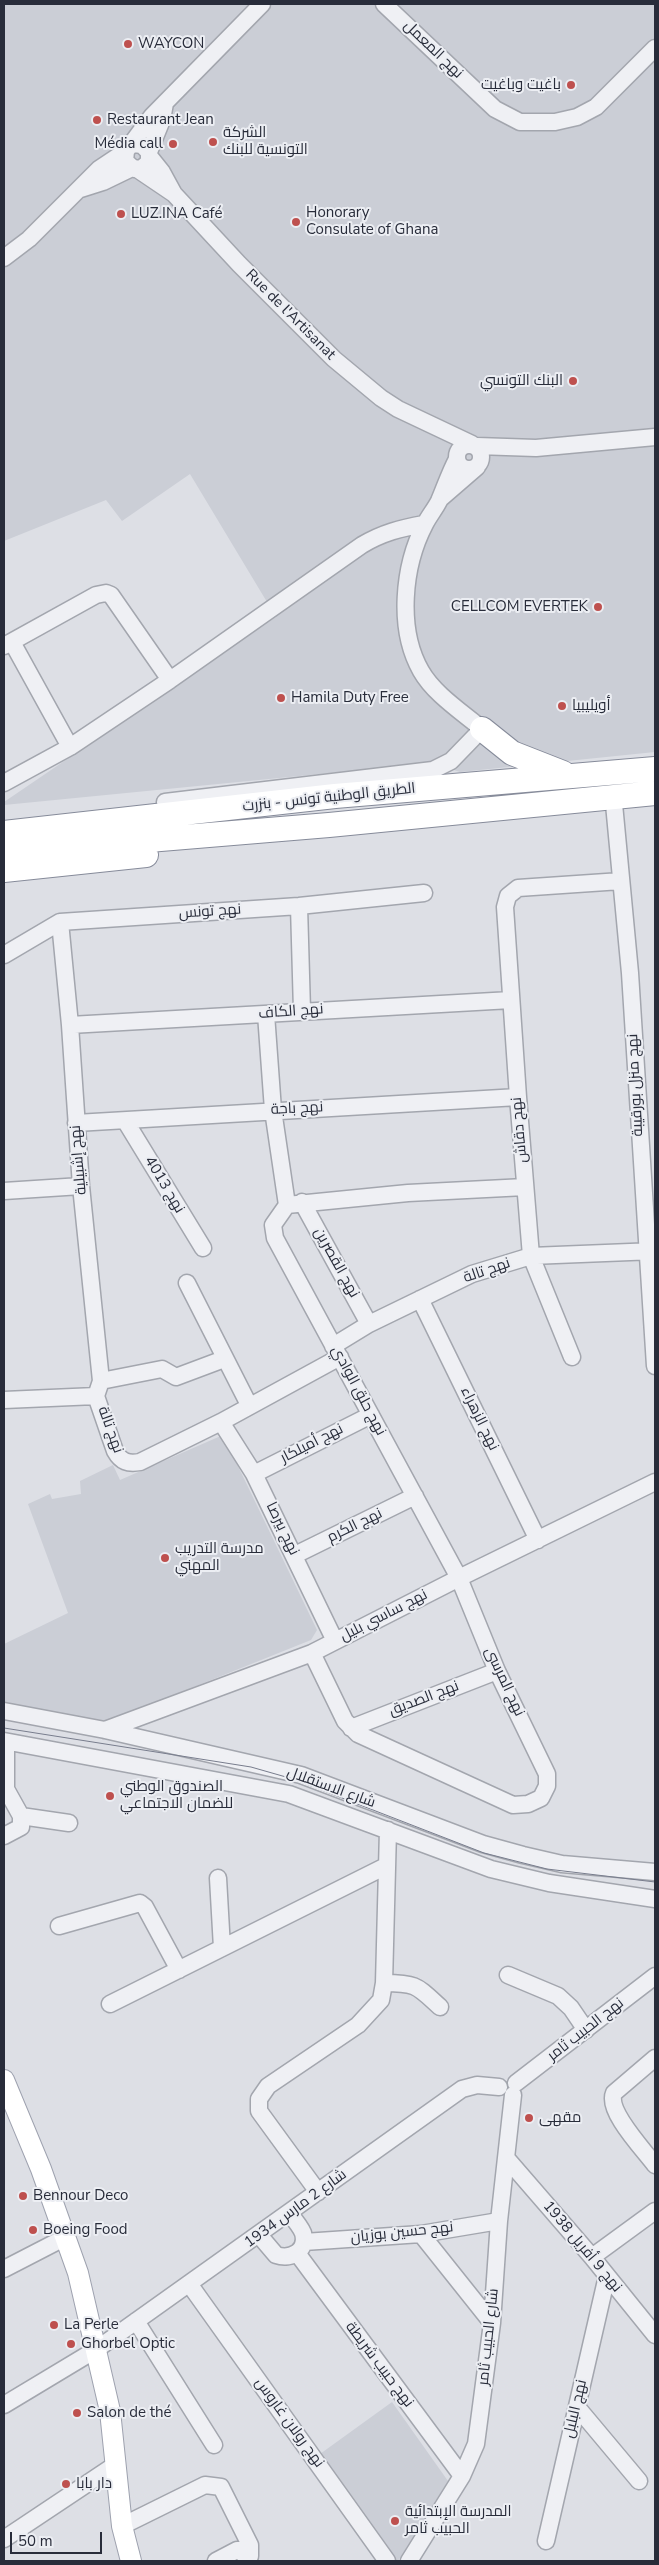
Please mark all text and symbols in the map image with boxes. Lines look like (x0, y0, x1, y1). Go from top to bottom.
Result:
street label: نهج المعمل (400, 17, 466, 83)
place label: WAYCON (138, 35, 204, 53)
marker: WAYCON (122, 38, 134, 50)
place label: باغيت وباغيت (481, 76, 561, 94)
marker: باغيت وباغيت (565, 79, 577, 91)
place label: Restaurant Jean (107, 111, 214, 129)
marker: Restaurant Jean (91, 114, 103, 126)
place label: الشركة التونسية للبنك (223, 124, 308, 159)
place label: Média call (94, 135, 163, 153)
marker: الشركة التونسية للبنك (207, 136, 219, 148)
marker: Média call (167, 138, 179, 150)
place label: Honorary Consulate of Ghana (306, 204, 438, 239)
place label: LUZ.INA Café (131, 205, 222, 223)
marker: LUZ.INA Café (115, 208, 127, 220)
marker: Honorary Consulate of Ghana (290, 216, 302, 228)
street label: Rue de l'Artisanat (241, 266, 339, 364)
place label: البنك التونسي (480, 372, 563, 390)
marker: البنك التونسي (567, 375, 579, 387)
place label: CELLCOM EVERTEK (451, 598, 588, 616)
marker: CELLCOM EVERTEK (592, 601, 604, 613)
place label: Hamila Duty Free (291, 689, 409, 707)
marker: Hamila Duty Free (275, 692, 287, 704)
place label: أويليبيا (572, 697, 610, 715)
marker: أويليبيا (556, 700, 568, 712)
street label: الطريق الوطنية تونس - بنزرت (242, 780, 416, 816)
street label: نهج تونس (178, 901, 242, 923)
street label: نهج الكاف (258, 1001, 324, 1023)
street label: نهج منزل بورقيبة (624, 1033, 648, 1137)
street label: نهج دقاش (508, 1096, 532, 1164)
street label: نهج باجة (270, 1099, 324, 1119)
street label: نهج إشبيلية (67, 1124, 91, 1196)
street label: نهج 4013 (140, 1153, 188, 1217)
street label: نهج القصرين (309, 1225, 363, 1301)
street label: نهج تالة (461, 1255, 513, 1287)
street label: نهج حلق الوادي (327, 1343, 389, 1439)
street label: نهج الزهراء (456, 1384, 502, 1454)
street label: نهج تالة (93, 1404, 127, 1456)
street label: نهج أميلكار (278, 1421, 346, 1467)
street label: نهج بيرصا (261, 1500, 303, 1558)
street label: نهج الكرم (324, 1505, 386, 1547)
place label: مدرسة التدريب المهني (175, 1540, 264, 1575)
marker: مدرسة التدريب المهني (159, 1552, 171, 1564)
street label: نهج ساسي بليل (337, 1586, 431, 1646)
street label: نهج المرسى (480, 1645, 528, 1719)
street label: نهج الصديق (386, 1677, 462, 1721)
street label: شارع الاستقلال (284, 1764, 378, 1812)
place label: الصندوق الوطني للضمان الاجتماعي (120, 1778, 233, 1813)
marker: الصندوق الوطني للضمان الاجتماعي (104, 1790, 116, 1802)
street label: نهج الحبيب ثامر (544, 1995, 628, 2065)
place label: مقهى (539, 2109, 581, 2127)
marker: مقهى (523, 2112, 535, 2124)
street label: شارع 2 مارس 1934 (241, 2166, 351, 2252)
place label: Bennour Deco (33, 2187, 128, 2205)
marker: Bennour Deco (17, 2190, 29, 2202)
street label: نهج 9 أفريل 1938 (539, 2198, 625, 2296)
street label: نهج حسين بوزيان (350, 2219, 454, 2247)
place label: Boeing Food (43, 2221, 127, 2239)
marker: Boeing Food (27, 2224, 39, 2236)
street label: شارع الحبيب ثامر (475, 2288, 503, 2386)
place label: La Perle (64, 2316, 119, 2334)
marker: La Perle (48, 2319, 60, 2331)
street label: نهج حبيب شريطة (341, 2319, 417, 2411)
place label: Ghorbel Optic (81, 2335, 175, 2353)
marker: Ghorbel Optic (65, 2338, 77, 2350)
street label: نهج رولان غاروس (250, 2375, 328, 2471)
street label: نهج البلبل (561, 2378, 591, 2440)
place label: Salon de thé (87, 2404, 172, 2422)
marker: Salon de thé (71, 2407, 83, 2419)
place label: دار بابا (76, 2475, 112, 2493)
marker: دار بابا (60, 2478, 72, 2490)
place label: المدرسة الإبتدائية الحبيب ثامر (405, 2503, 511, 2538)
marker: المدرسة الإبتدائية الحبيب ثامر (389, 2515, 401, 2527)
scale bar (12, 2522, 105, 2554)
text: 50 m (18, 2531, 53, 2551)

